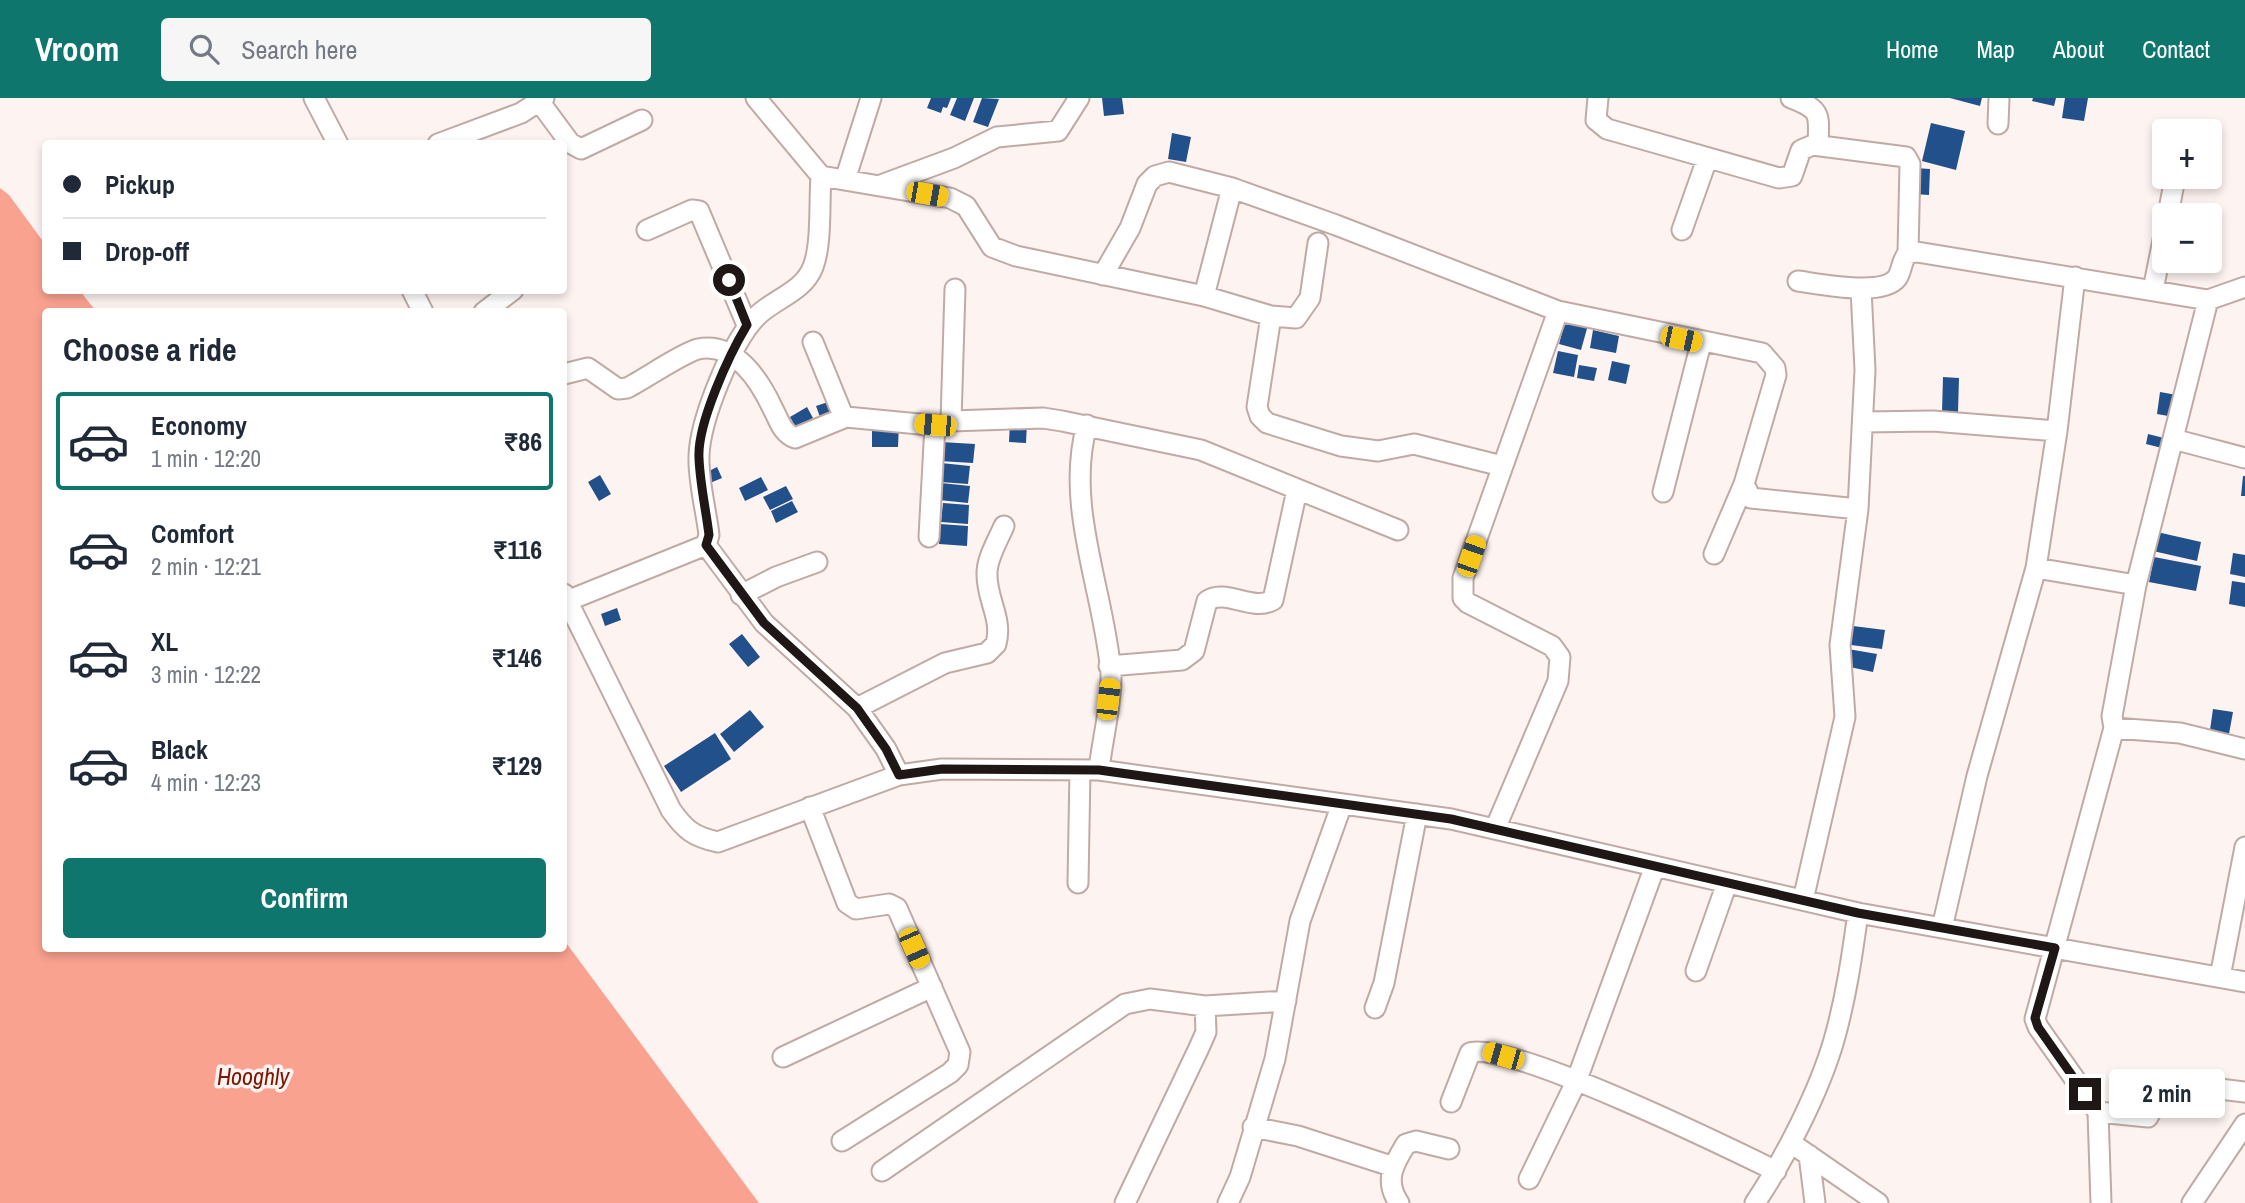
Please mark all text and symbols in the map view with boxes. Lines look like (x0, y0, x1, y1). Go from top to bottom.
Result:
search box (161, 18, 651, 81)
text: Vroom (35, 27, 119, 71)
icon: search (185, 30, 223, 68)
text: Search here (241, 32, 357, 67)
text: Home (1886, 33, 1938, 65)
text: Map (1976, 33, 2015, 65)
text: About (2053, 33, 2104, 65)
text: Contact (2142, 33, 2210, 65)
map controls (2152, 119, 2222, 273)
button: + (2152, 119, 2222, 189)
text: Pickup (105, 167, 175, 202)
car (905, 180, 950, 208)
button: − (2152, 203, 2222, 273)
text: Drop-off (105, 234, 189, 269)
route start (713, 264, 745, 296)
car (1659, 324, 1704, 354)
text: Choose a ride (63, 328, 237, 371)
text: Economy (151, 408, 247, 443)
icon: car (67, 410, 130, 473)
car (914, 413, 957, 437)
text: ₹86 (503, 424, 542, 459)
text: 1 min · 12:20 (151, 443, 261, 474)
text: Comfort (151, 516, 234, 551)
icon: car (67, 518, 130, 581)
text: ₹116 (493, 532, 542, 567)
car (1455, 533, 1488, 579)
text: 2 min · 12:21 (151, 551, 261, 582)
text: XL (151, 624, 178, 659)
icon: car (67, 626, 130, 689)
text: ₹146 (491, 640, 542, 675)
text: 3 min · 12:22 (151, 659, 261, 690)
car (1096, 677, 1121, 721)
text: Black (151, 732, 208, 767)
icon: car (67, 734, 130, 797)
text: ₹129 (491, 748, 542, 783)
text: 4 min · 12:23 (151, 767, 261, 798)
button: Confirm (63, 858, 546, 938)
car (896, 925, 933, 971)
car (1480, 1040, 1527, 1072)
water label: Hooghly (217, 1060, 290, 1092)
callout: 2 min (2110, 1070, 2225, 1118)
route end (2069, 1078, 2101, 1110)
text: 2 min (2142, 1078, 2192, 1109)

